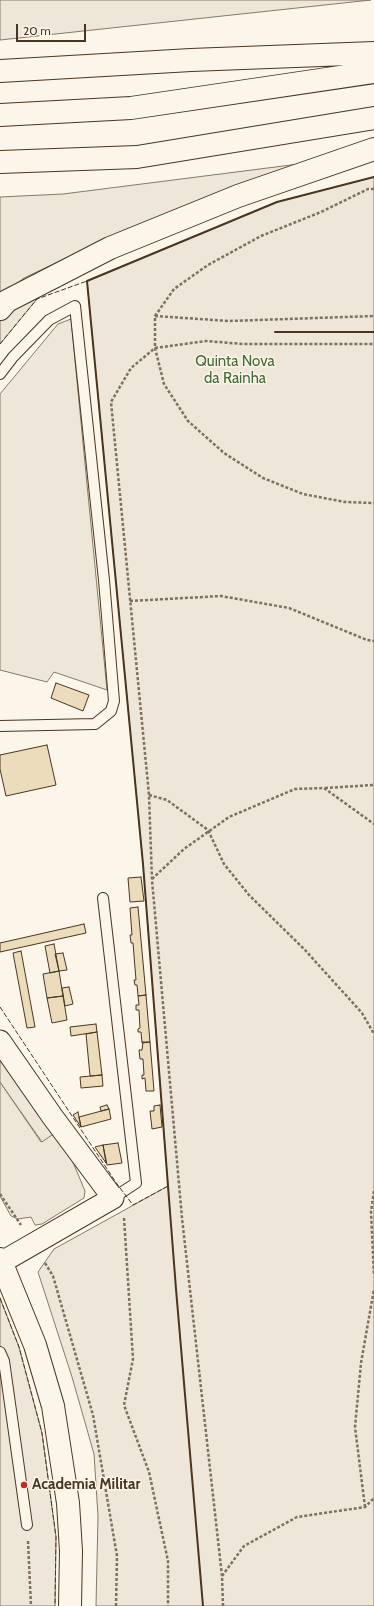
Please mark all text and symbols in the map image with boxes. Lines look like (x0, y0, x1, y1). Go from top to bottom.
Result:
scale bar (18, 16, 88, 42)
text: 20 m (23, 23, 51, 38)
park label: Quinta Nova da Rainha (195, 353, 275, 388)
place label: Academia Militar (32, 1476, 140, 1494)
marker: Academia Militar (19, 1480, 29, 1490)

